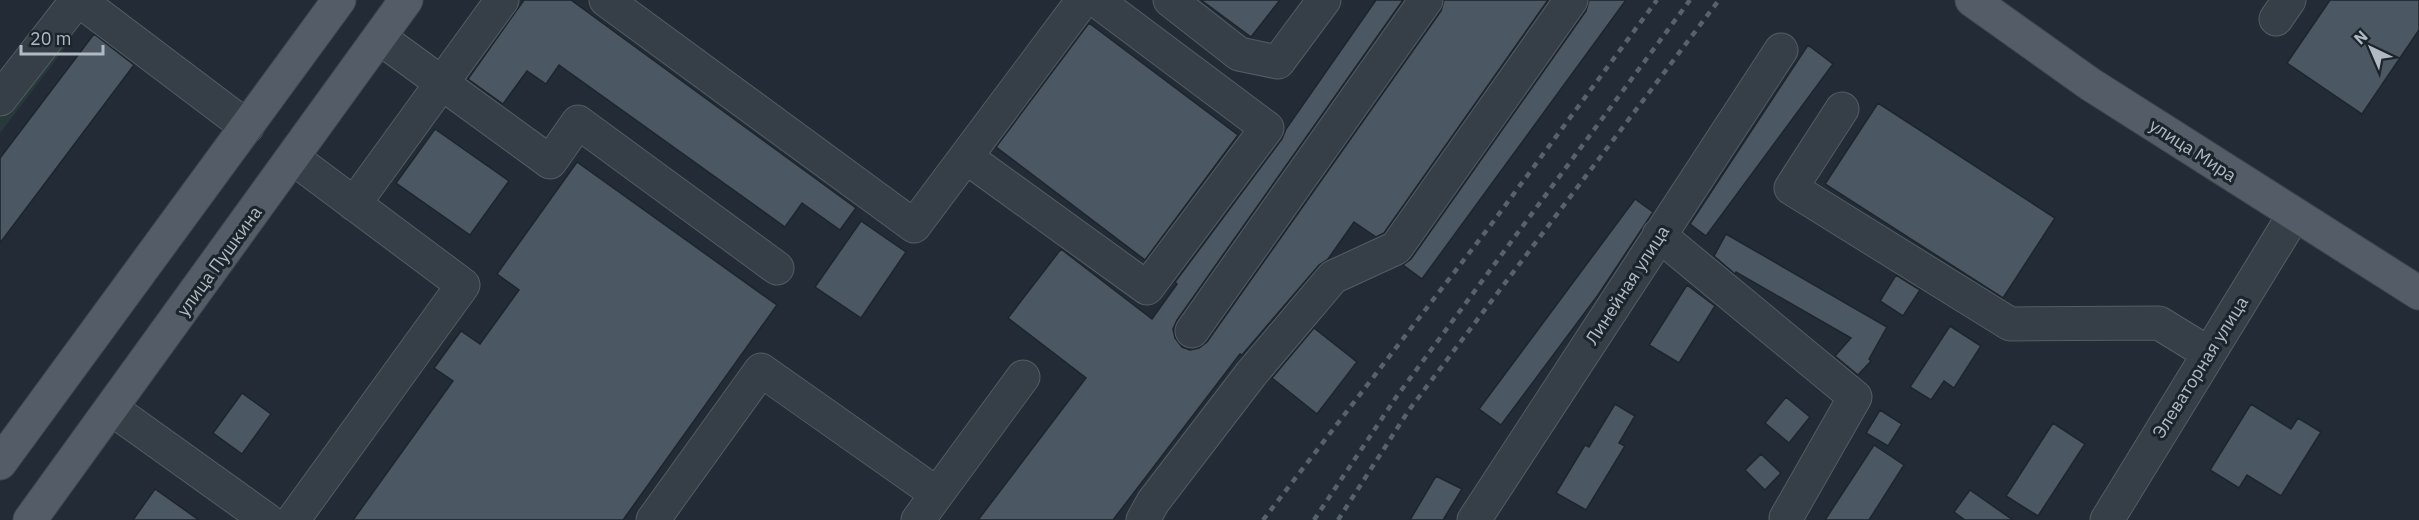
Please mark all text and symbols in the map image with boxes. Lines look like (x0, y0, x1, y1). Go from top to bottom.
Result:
scale bar (21, 18, 104, 56)
north arrow (2341, 18, 2401, 78)
text: N (2349, 26, 2372, 48)
text: 20 m (30, 27, 72, 50)
street label: улица Мира (2145, 113, 2241, 187)
street label: улица Пушкина (171, 201, 267, 321)
street label: Линейная улица (1580, 221, 1674, 349)
street label: Элеваторная улица (2147, 291, 2253, 442)

